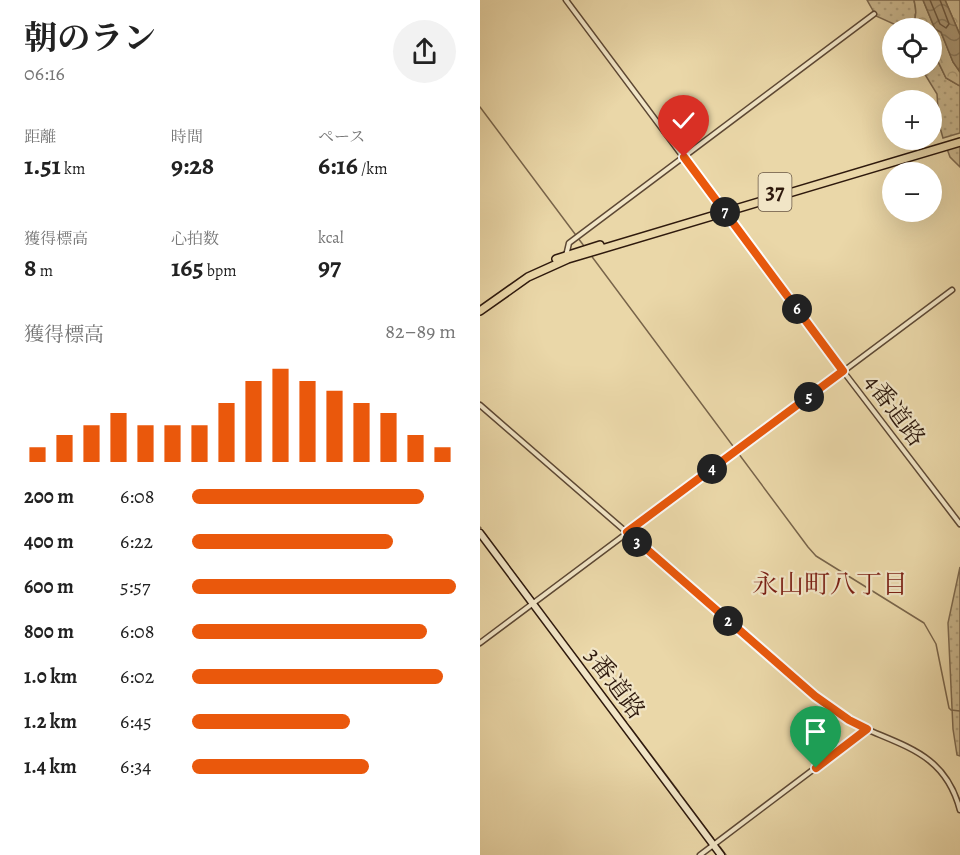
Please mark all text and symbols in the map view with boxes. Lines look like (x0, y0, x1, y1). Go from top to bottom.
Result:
text: 朝のラン (24, 15, 156, 60)
map controls (882, 18, 942, 222)
button: locate (882, 18, 942, 78)
button: share (393, 20, 456, 83)
text: 06:16 (24, 60, 65, 87)
button: + (882, 90, 942, 150)
pin (658, 95, 709, 157)
icon: check (667, 104, 700, 137)
text: 距離 (24, 126, 56, 148)
text: 時間 (171, 126, 203, 148)
text: ペース (318, 126, 365, 148)
text: 1.51 (24, 148, 61, 183)
text: 9:28 (171, 148, 214, 183)
text: 6:16 (318, 148, 358, 183)
text: km (61, 158, 85, 180)
text: /km (358, 158, 387, 180)
button: − (882, 162, 942, 222)
road number: 37 (758, 173, 792, 211)
pin: 7 (710, 197, 740, 227)
text: 7 (722, 201, 728, 223)
text: kcal (318, 227, 344, 249)
text: 獲得標高 (24, 228, 88, 250)
text: 心拍数 (171, 228, 219, 250)
text: 97 (318, 249, 341, 284)
text: 8 (24, 250, 36, 285)
text: 165 (171, 250, 204, 285)
text: m (36, 260, 53, 282)
text: bpm (204, 260, 237, 282)
pin: 6 (782, 294, 812, 324)
text: 6 (793, 298, 801, 320)
text: 82–89 m (385, 318, 456, 345)
text: 獲得標高 (24, 321, 104, 348)
street label: 4番道路 (857, 367, 933, 453)
pin: 5 (794, 382, 824, 412)
text: 5 (806, 386, 812, 408)
pin: 4 (697, 454, 727, 484)
text: 4 (708, 458, 716, 480)
text: 200 m (24, 483, 74, 510)
text: 6:08 (120, 483, 154, 510)
pin: 3 (622, 527, 652, 557)
text: 400 m (24, 528, 74, 555)
text: 6:22 (120, 528, 153, 555)
text: 3 (634, 531, 640, 553)
district label: 永山町八丁目 (752, 567, 908, 602)
text: 600 m (24, 573, 74, 600)
text: 5:57 (120, 573, 150, 600)
pin: 2 (713, 606, 743, 636)
text: 2 (724, 610, 732, 632)
text: 800 m (24, 618, 74, 645)
text: 6:08 (120, 618, 154, 645)
street label: 3番道路 (578, 641, 652, 725)
text: 1.0 km (24, 663, 77, 690)
text: 6:02 (120, 663, 154, 690)
pin (790, 706, 841, 768)
text: 1.2 km (24, 708, 77, 735)
text: 6:45 (120, 708, 152, 735)
icon: arrive (799, 715, 832, 748)
text: 1.4 km (24, 753, 77, 780)
text: 6:34 (120, 753, 151, 780)

